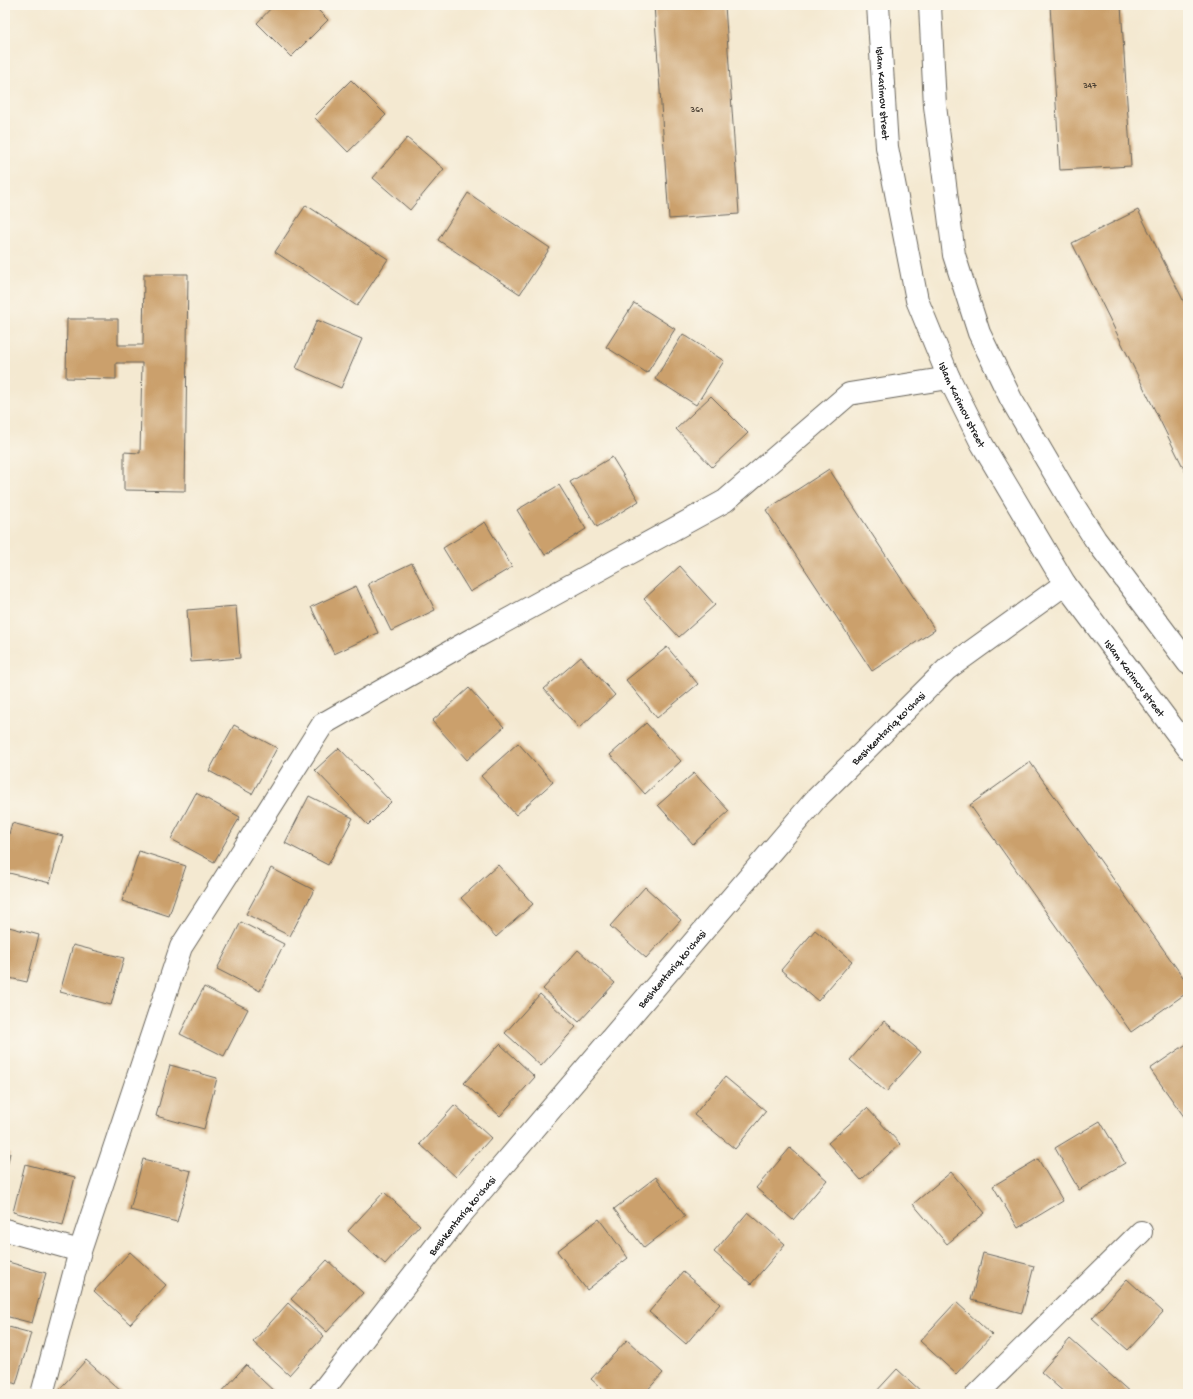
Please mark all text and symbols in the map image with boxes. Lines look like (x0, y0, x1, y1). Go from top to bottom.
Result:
street label: Islam Karimov street (873, 46, 891, 141)
house number: 347 (1082, 81, 1097, 92)
house number: 361 (690, 105, 704, 116)
street label: Islam Karimov street (935, 361, 987, 451)
street label: Islam Karimov street (1101, 638, 1167, 721)
street label: Beshkentariq ko'chasi (849, 690, 929, 769)
street label: Beshkentariq ko'chasi (635, 928, 709, 1012)
street label: Beshkentariq ko'chasi (426, 1174, 499, 1259)

